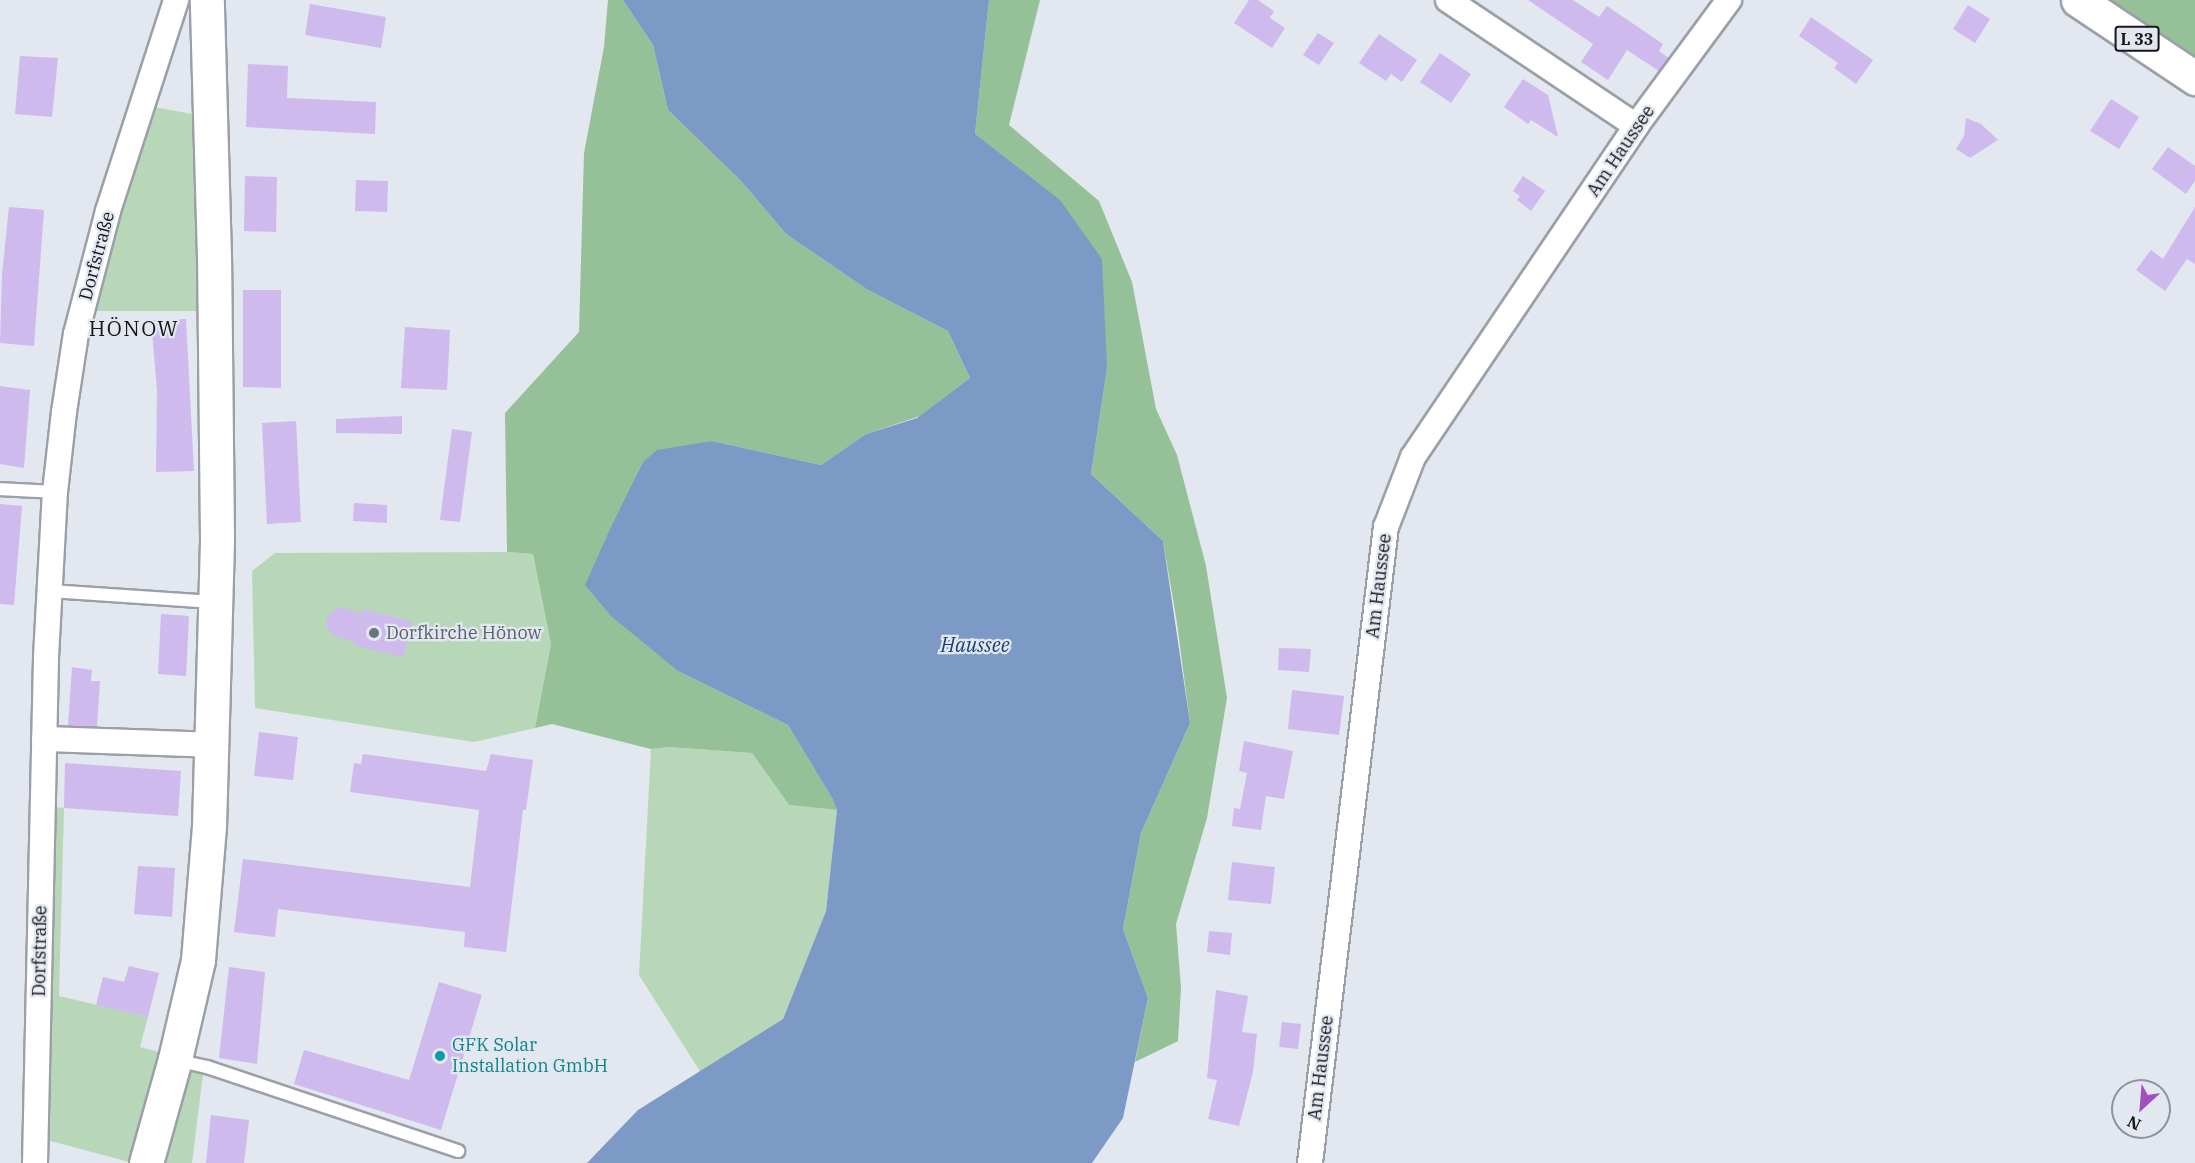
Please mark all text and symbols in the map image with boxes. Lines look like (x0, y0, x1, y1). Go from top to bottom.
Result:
road number: L 33 (2114, 26, 2160, 52)
street label: Am Haussee (1583, 101, 1659, 201)
street label: Dorfstraße (75, 209, 119, 303)
district label: HÖNOW (89, 315, 179, 341)
street label: Am Haussee (1362, 532, 1396, 640)
place label: Dorfkirche Hönow (386, 622, 542, 644)
marker: Dorfkirche Hönow (367, 626, 381, 640)
water label: Haussee (940, 632, 1010, 656)
street label: Dorfstraße (28, 905, 52, 997)
street label: Am Haussee (1304, 1014, 1338, 1122)
place label: GFK Solar Installation GmbH (452, 1035, 608, 1078)
marker: GFK Solar Installation GmbH (433, 1049, 447, 1063)
north arrow (2111, 1079, 2171, 1139)
text: N (2124, 1112, 2144, 1135)

